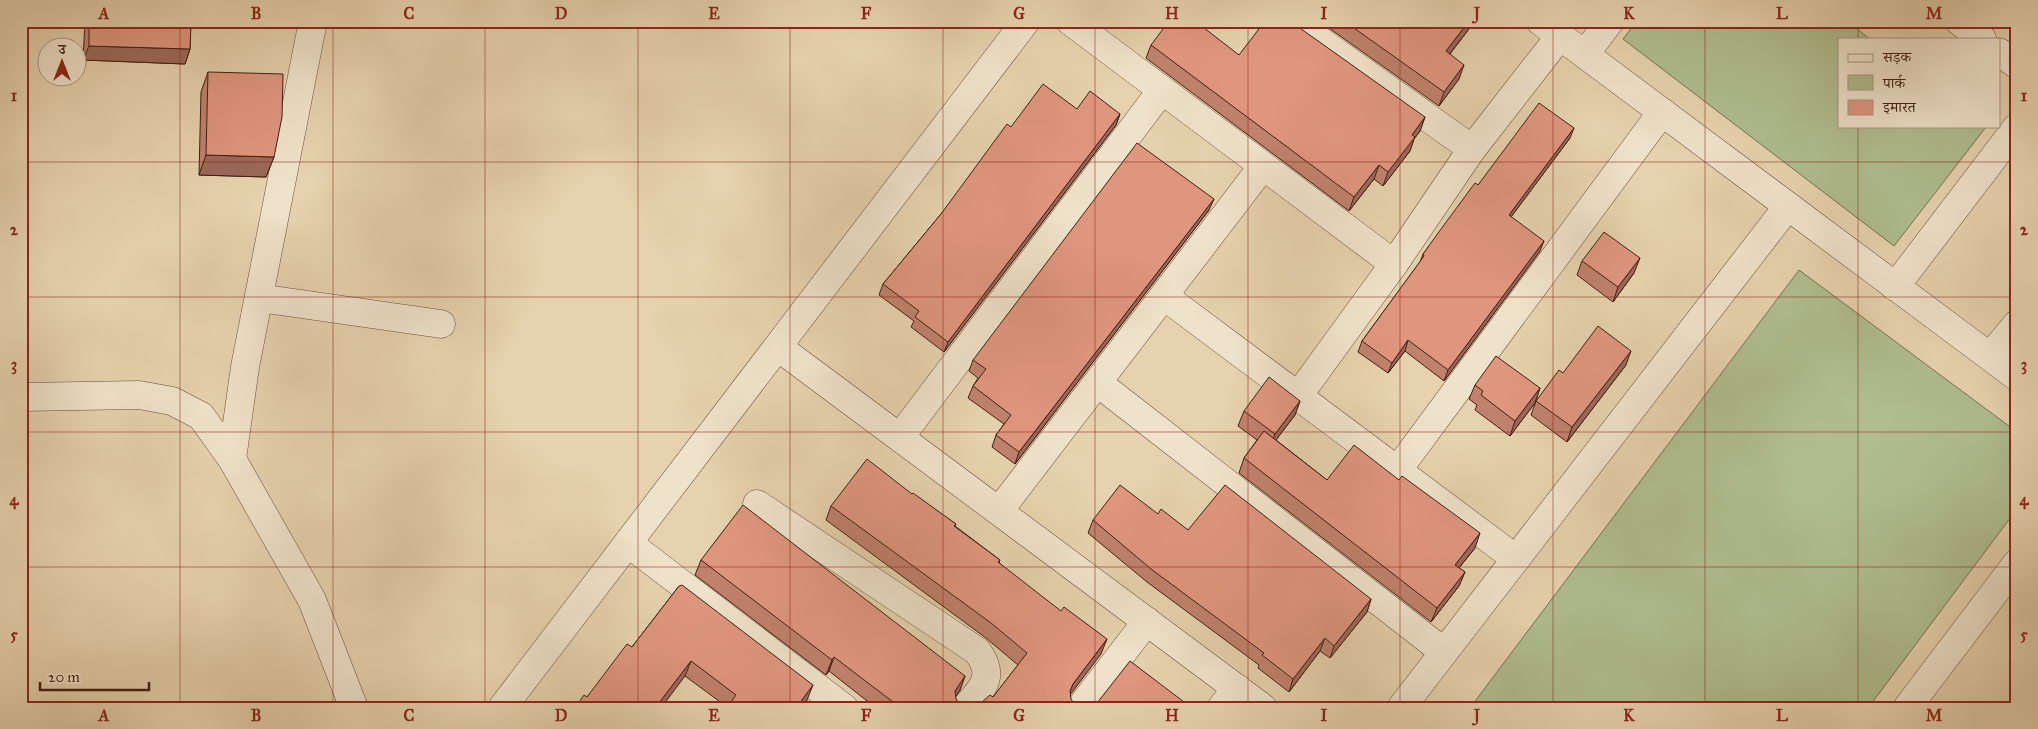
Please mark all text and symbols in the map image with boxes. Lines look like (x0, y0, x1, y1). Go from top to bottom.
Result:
text: A (98, 4, 110, 23)
text: B (251, 4, 261, 23)
text: C (404, 4, 415, 23)
text: D (555, 4, 568, 23)
text: E (708, 4, 720, 23)
text: F (861, 4, 872, 23)
text: G (1013, 4, 1025, 23)
text: H (1165, 4, 1179, 23)
text: I (1321, 4, 1328, 23)
text: J (1472, 4, 1481, 24)
text: K (1623, 4, 1635, 23)
text: L (1776, 4, 1788, 23)
text: M (1926, 4, 1943, 23)
north arrow (38, 38, 88, 88)
legend (1838, 38, 2000, 128)
text: उ (57, 41, 66, 58)
text: सड़क (1882, 48, 1912, 66)
text: पार्क (1882, 74, 1906, 92)
text: 1 (11, 86, 18, 105)
text: 1 (2021, 86, 2028, 105)
text: इमारत (1882, 98, 1917, 116)
text: 2 (10, 220, 19, 239)
text: 2 (2020, 220, 2029, 239)
text: 3 (11, 355, 17, 375)
text: 3 (2021, 355, 2027, 375)
text: 4 (10, 490, 20, 510)
text: 4 (2020, 490, 2030, 510)
text: 5 (10, 625, 18, 644)
text: 5 (2020, 625, 2028, 644)
scale bar (40, 659, 149, 691)
text: 20 m (48, 668, 80, 686)
text: A (98, 706, 110, 725)
text: B (251, 706, 261, 725)
text: C (404, 706, 415, 725)
text: D (555, 706, 568, 725)
text: E (708, 706, 720, 725)
text: F (861, 706, 872, 725)
text: G (1013, 706, 1025, 725)
text: H (1165, 706, 1179, 725)
text: I (1321, 706, 1328, 725)
text: J (1472, 706, 1481, 726)
text: K (1623, 706, 1635, 725)
text: L (1776, 706, 1788, 725)
text: M (1926, 706, 1943, 725)

